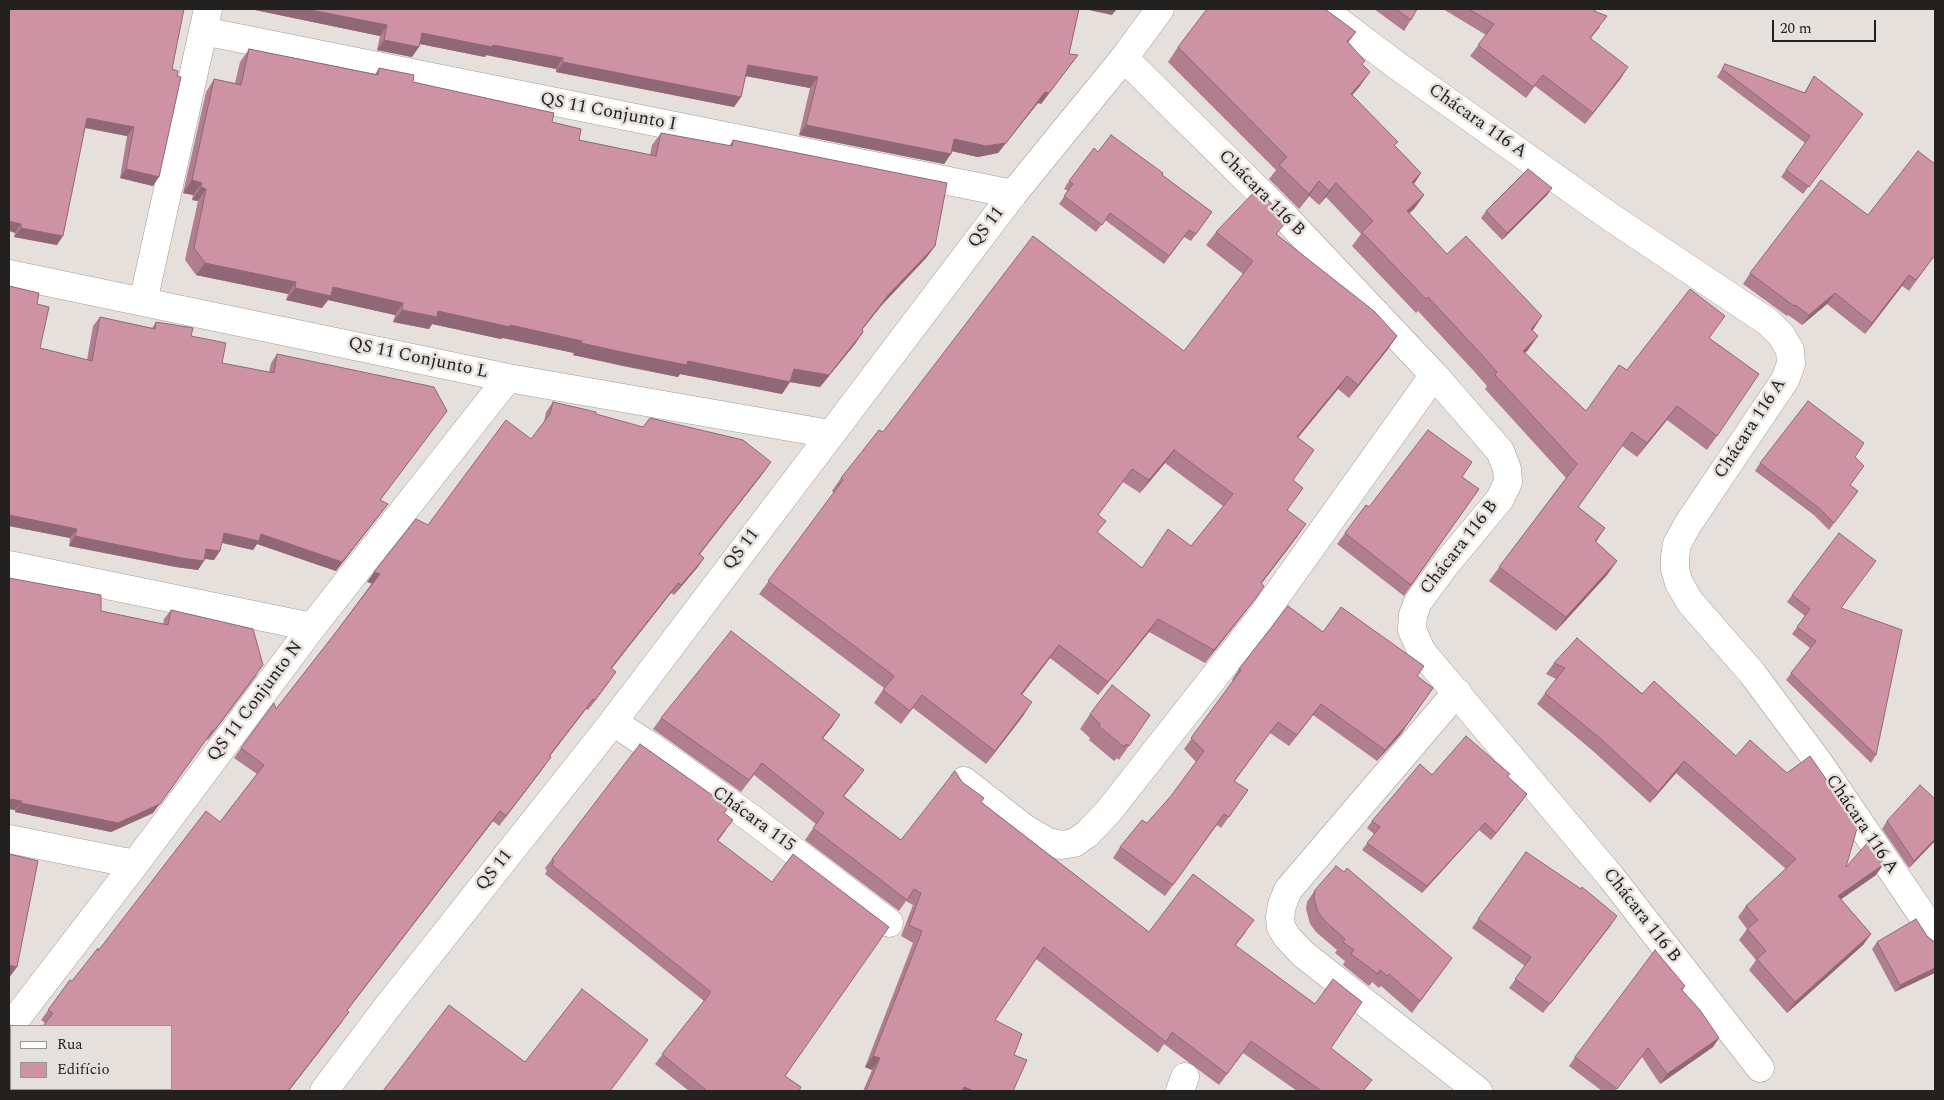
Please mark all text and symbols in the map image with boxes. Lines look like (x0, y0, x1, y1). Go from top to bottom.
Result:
scale bar (1774, 10, 1878, 42)
text: 20 m (1780, 17, 1812, 40)
street label: Chácara 116 A (1424, 80, 1530, 164)
street label: QS 11 Conjunto I (538, 89, 678, 137)
street label: Chácara 116 B (1213, 146, 1309, 242)
street label: QS 11 (964, 203, 1010, 253)
street label: QS 11 Conjunto L (346, 334, 490, 384)
street label: Chácara 116 A (1711, 375, 1791, 483)
street label: Chácara 116 B (1417, 497, 1503, 599)
street label: QS 11 (719, 525, 765, 575)
street label: QS 11 Conjunto N (204, 637, 308, 767)
street label: Chácara 116 A (1820, 771, 1902, 879)
street label: Chácara 115 (707, 783, 799, 857)
street label: QS 11 (472, 846, 518, 896)
street label: Chácara 116 B (1598, 865, 1684, 967)
legend (10, 1025, 172, 1090)
text: Rua (57, 1033, 83, 1056)
text: Edifício (57, 1058, 110, 1081)

